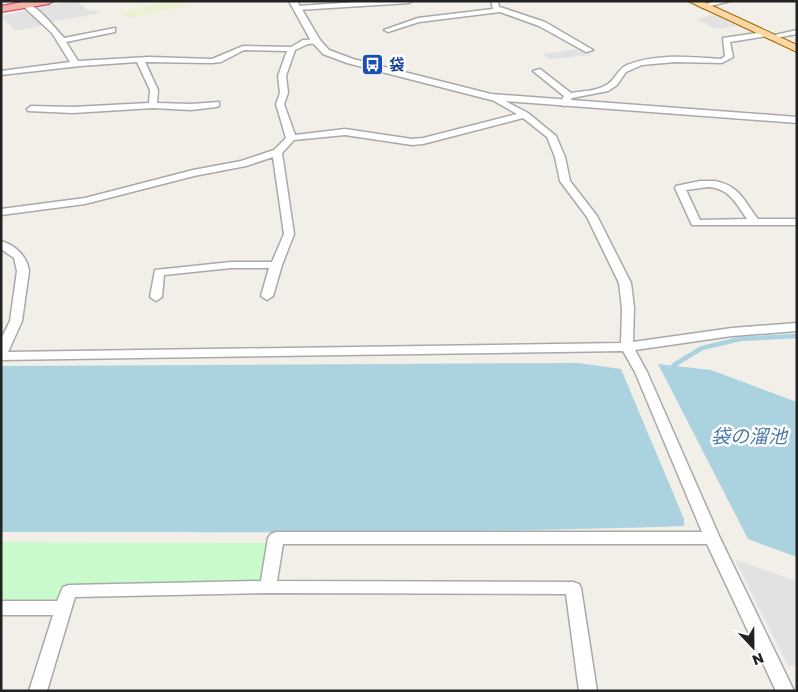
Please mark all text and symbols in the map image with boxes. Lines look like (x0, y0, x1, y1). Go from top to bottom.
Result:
bus stop icon: 袋 (361, 53, 385, 77)
place label: 袋 (389, 54, 404, 75)
water label: 袋の溜池 (711, 423, 789, 450)
north arrow (728, 622, 778, 672)
text: N (749, 648, 766, 670)

